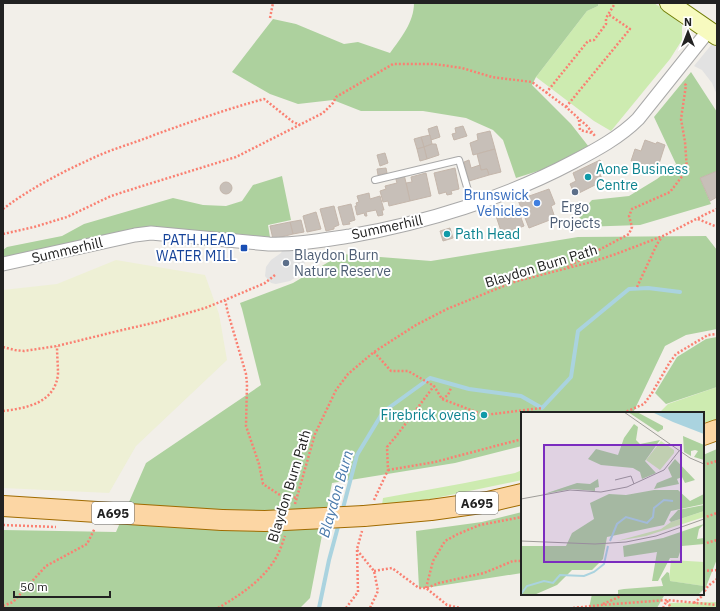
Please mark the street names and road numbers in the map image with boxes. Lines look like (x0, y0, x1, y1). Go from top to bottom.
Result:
street label: Summerhill (350, 211, 424, 243)
street label: Summerhill (30, 233, 104, 267)
street label: Blaydon Burn Path (483, 240, 599, 292)
street label: Blaydon Burn Path (263, 428, 315, 544)
road number: A695 (456, 492, 498, 514)
road number: A695 (92, 502, 134, 524)

